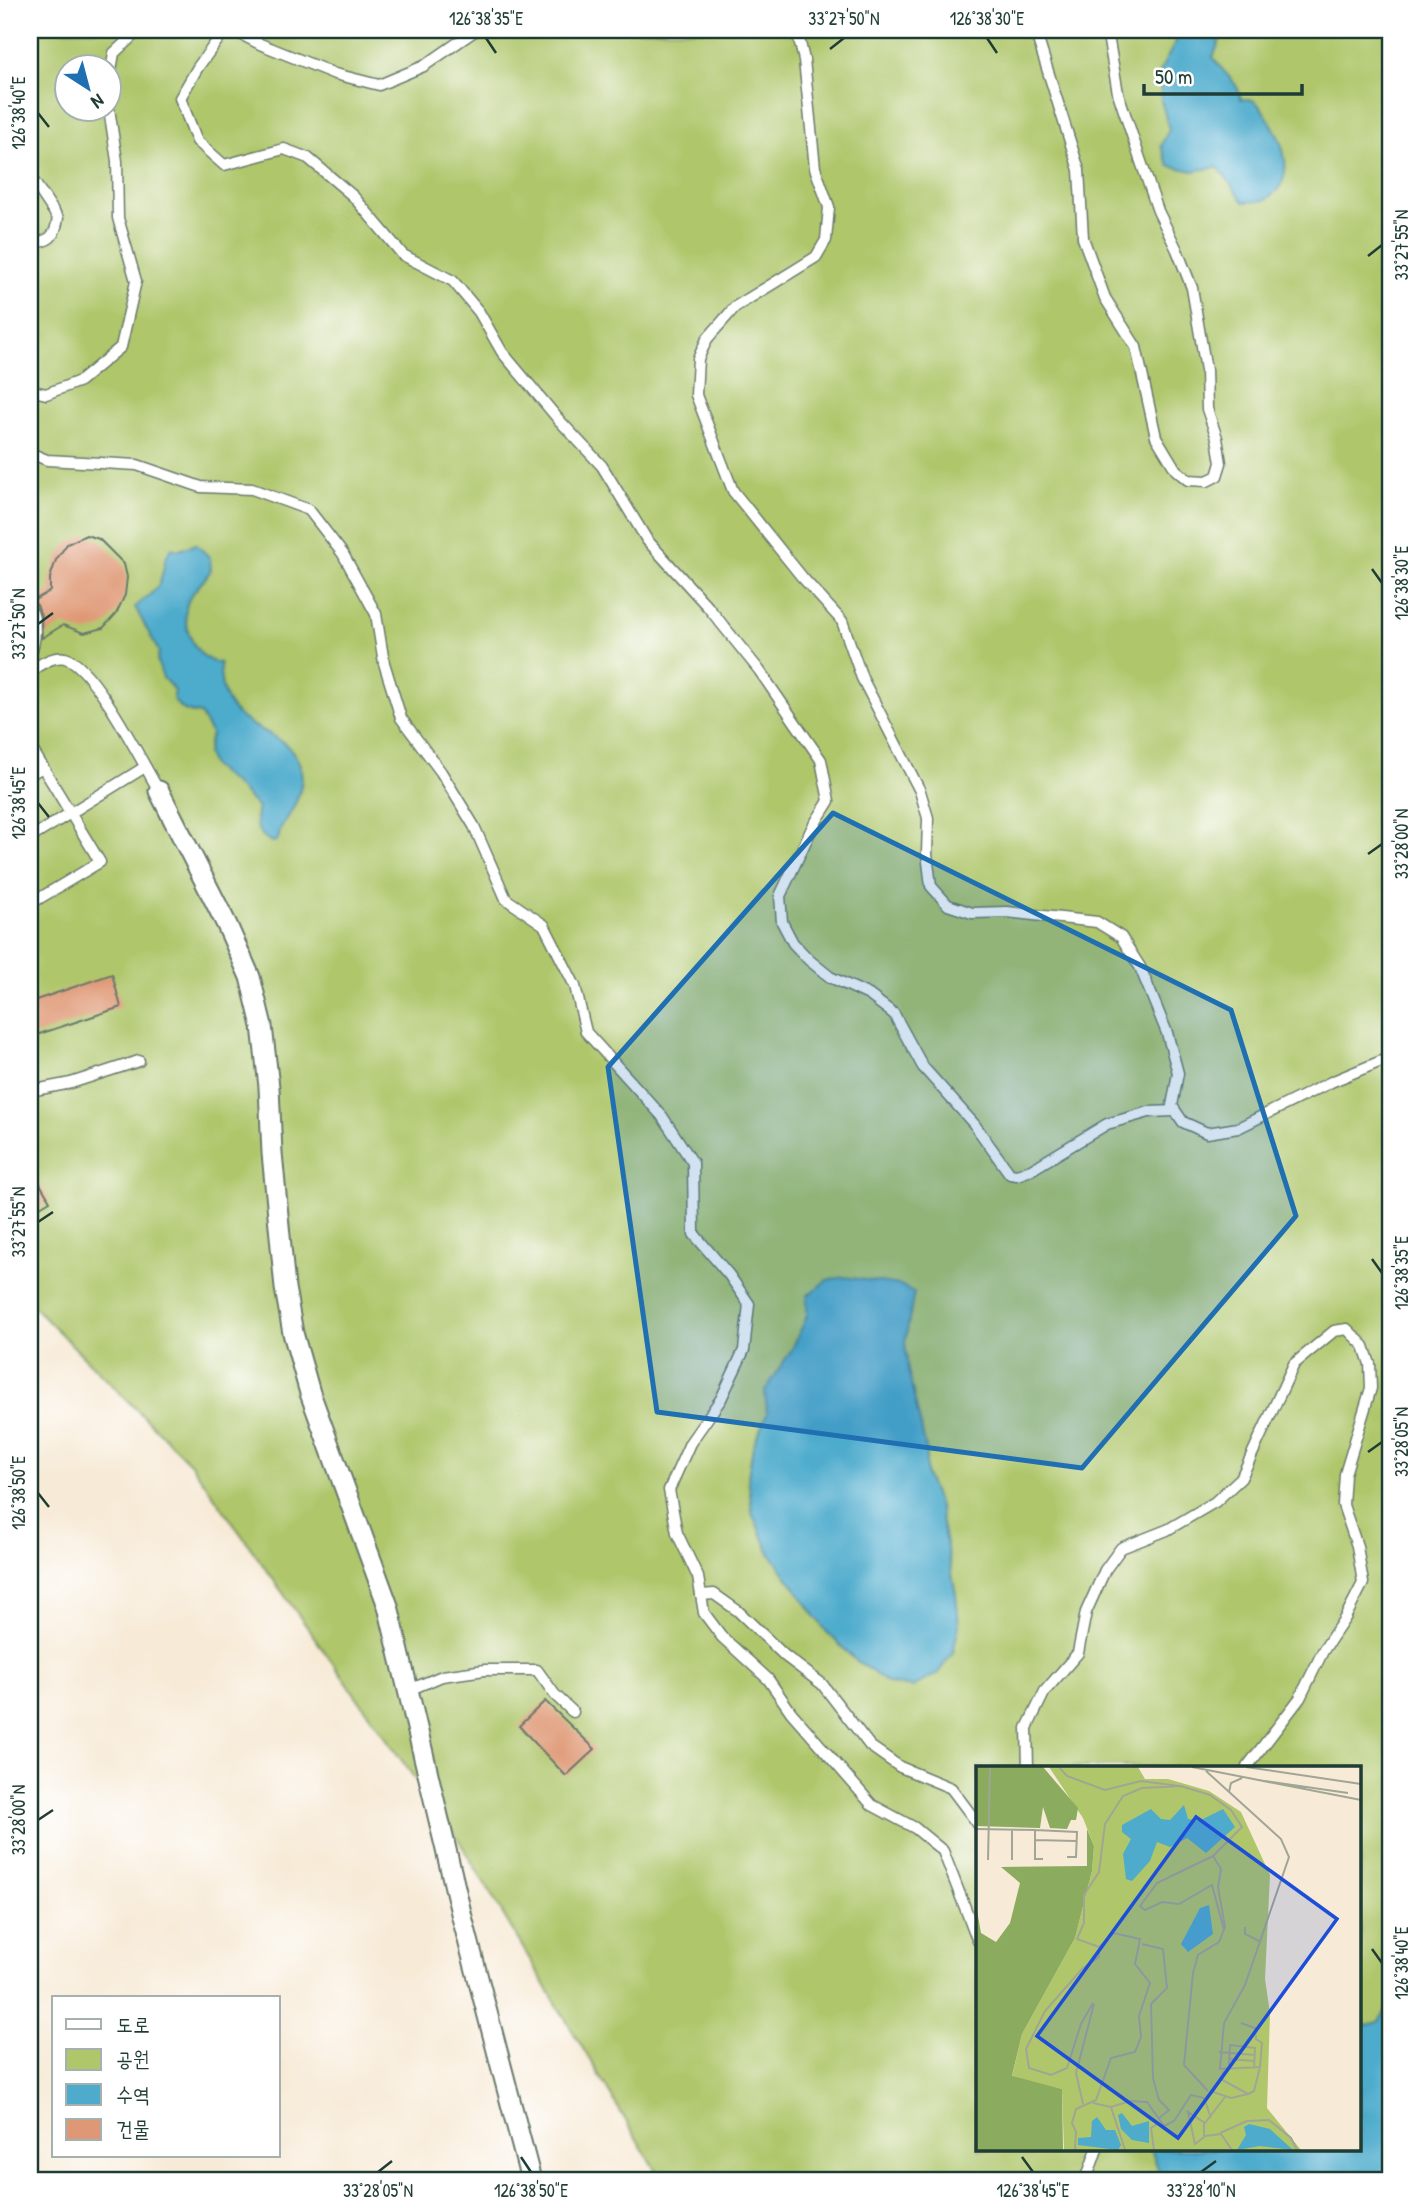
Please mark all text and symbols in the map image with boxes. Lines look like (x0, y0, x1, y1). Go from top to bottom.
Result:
text: 126°38'35"E (449, 6, 523, 31)
text: 33°27'50"N (808, 6, 880, 31)
text: 126°38'30"E (950, 6, 1024, 31)
north arrow (52, 52, 122, 122)
scale bar (1144, 52, 1302, 96)
text: 50 m (1155, 62, 1192, 91)
text: 126°38'40"E (6, 76, 31, 150)
text: N (86, 88, 110, 115)
text: 33°27'55"N (1389, 210, 1414, 280)
text: 126°38'30"E (1389, 546, 1414, 620)
text: 33°27'50"N (6, 588, 31, 660)
text: 126°38'45"E (6, 767, 31, 839)
text: 33°28'00"N (1389, 809, 1414, 879)
text: 33°27'55"N (6, 1187, 31, 1257)
text: 126°38'35"E (1389, 1236, 1414, 1310)
text: 33°28'05"N (1389, 1407, 1414, 1477)
text: 126°38'50"E (6, 1456, 31, 1530)
inset map (976, 1766, 1362, 2150)
text: 33°28'00"N (6, 1785, 31, 1855)
text: 126°38'40"E (1389, 1926, 1414, 2000)
legend (52, 1996, 280, 2158)
text: 도로 (116, 2010, 150, 2039)
text: 공원 (116, 2044, 150, 2073)
text: 수역 (116, 2080, 150, 2109)
text: 건물 (116, 2114, 150, 2143)
text: 33°28'05"N (343, 2178, 413, 2203)
text: 126°38'50"E (494, 2178, 568, 2203)
text: 126°38'45"E (997, 2178, 1069, 2203)
text: 33°28'10"N (1166, 2178, 1236, 2203)

